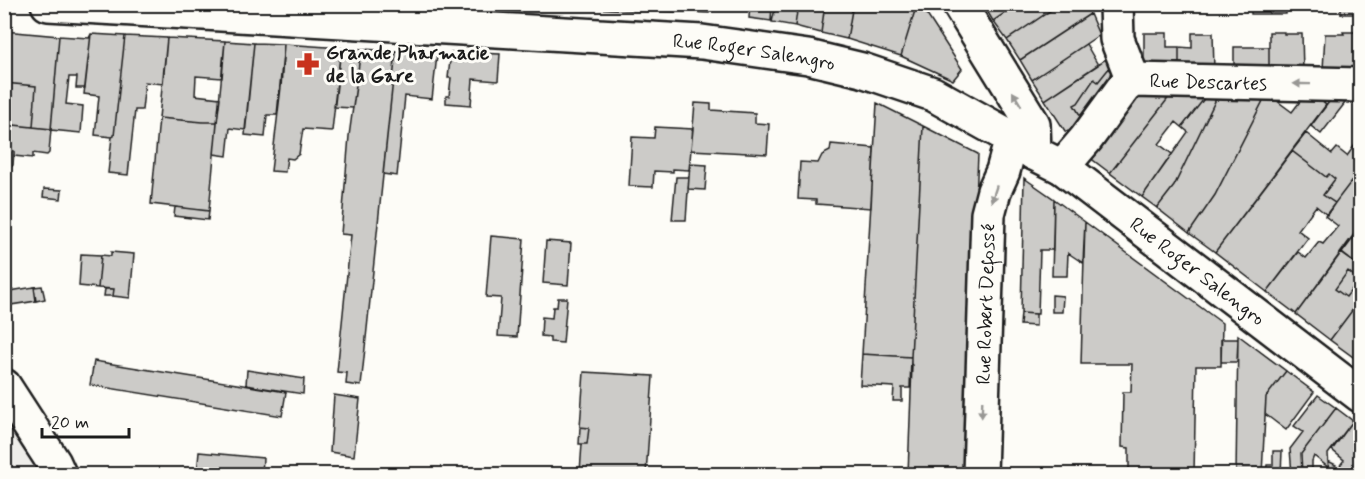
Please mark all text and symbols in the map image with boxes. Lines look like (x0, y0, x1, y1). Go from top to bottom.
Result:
street label: Rue Roger Salengro (672, 28, 838, 78)
place label: Grande Pharmacie de la Gare (326, 40, 490, 90)
pharmacy icon: Grande Pharmacie de la Gare (295, 51, 321, 77)
street label: Rue Descartes (1149, 68, 1267, 98)
one-way arrow (1293, 79, 1312, 89)
one-way arrow (1012, 91, 1023, 107)
one-way arrow (989, 185, 998, 203)
street label: Rue Roger Salengro (1124, 212, 1270, 333)
street label: Rue Robert Defossé (971, 223, 1004, 385)
one-way arrow (977, 399, 987, 418)
scale bar (42, 401, 129, 439)
text: 20 m (51, 411, 89, 435)

